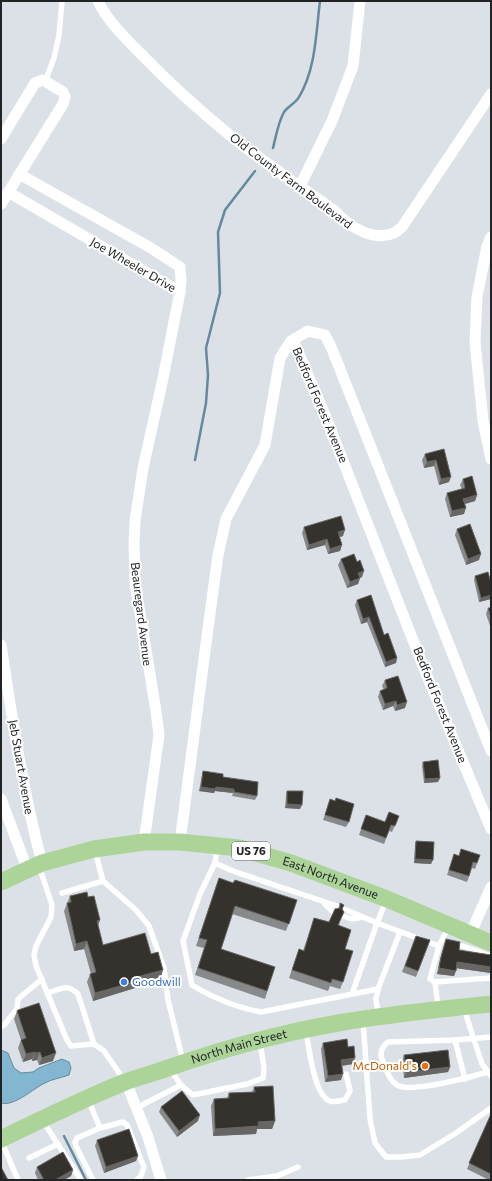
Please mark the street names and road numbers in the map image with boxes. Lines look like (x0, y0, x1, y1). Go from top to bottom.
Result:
street label: Old County Farm Boulevard (228, 130, 356, 231)
street label: Joe Wheeler Drive (88, 234, 179, 295)
street label: Bedford Forest Avenue (290, 345, 352, 464)
street label: Beauregard Avenue (129, 561, 155, 667)
street label: Bedford Forest Avenue (411, 645, 471, 765)
street label: Jeb Stuart Avenue (6, 718, 37, 816)
road number: US 76 (232, 842, 270, 860)
street label: East North Avenue (281, 853, 381, 901)
street label: North Main Street (189, 1026, 288, 1066)

